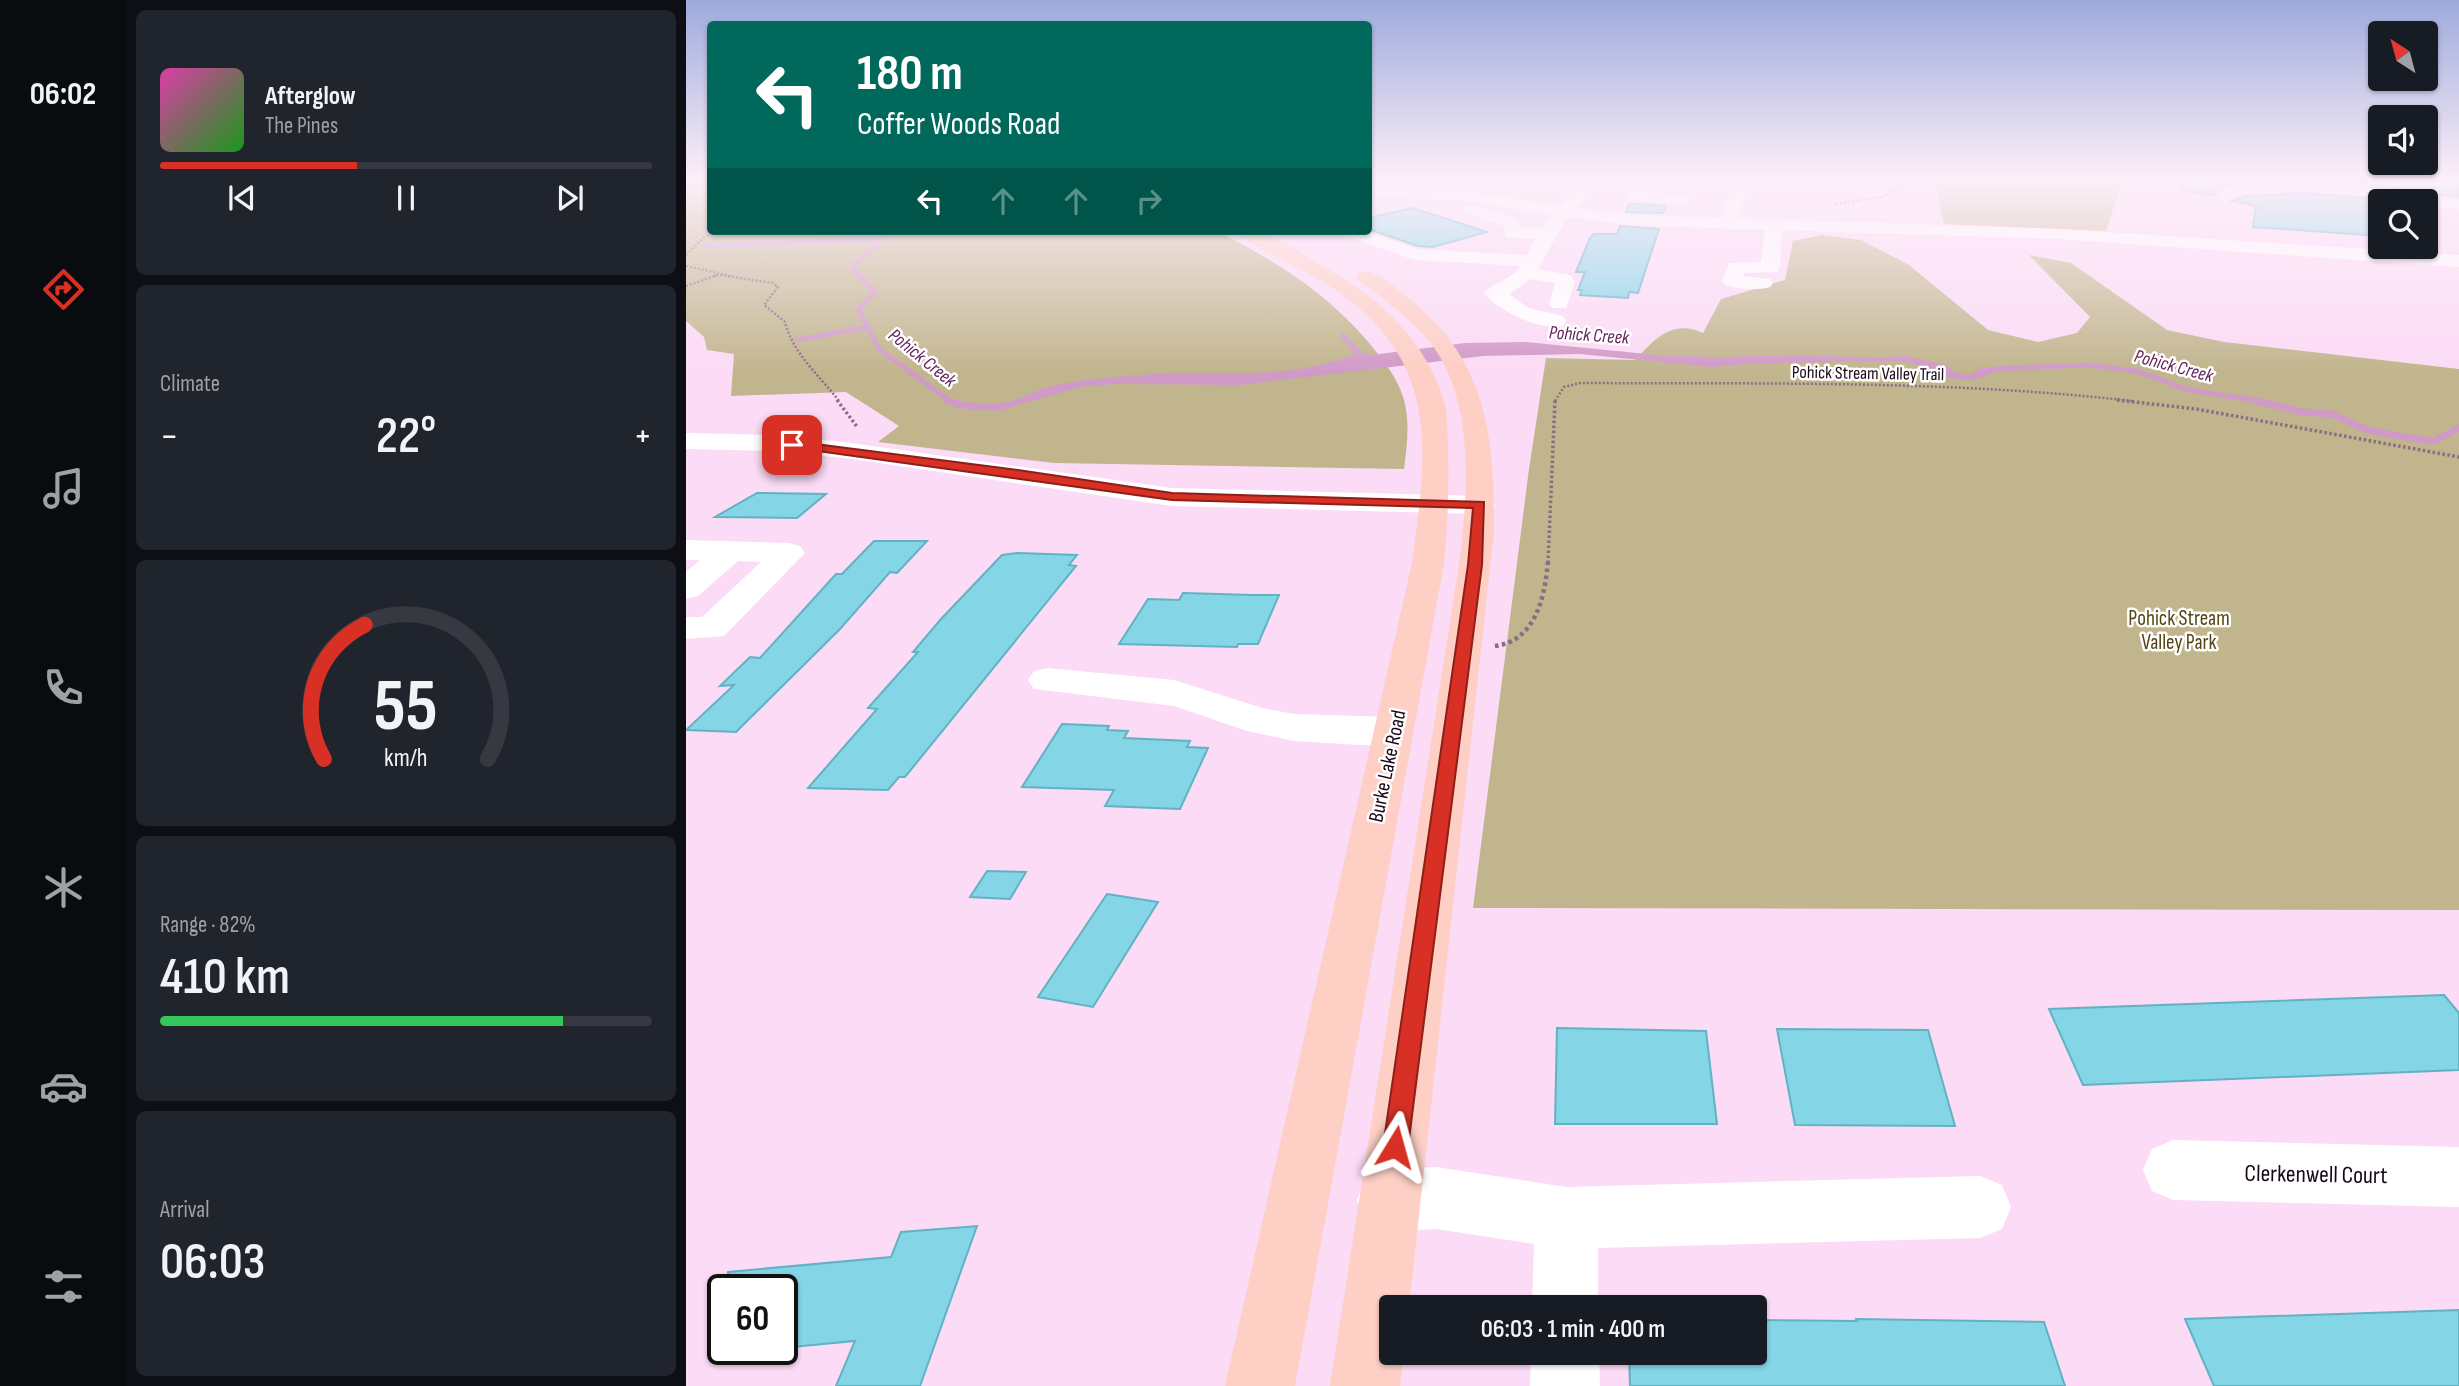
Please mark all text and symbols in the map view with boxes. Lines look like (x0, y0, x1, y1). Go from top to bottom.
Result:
north arrow (2368, 21, 2438, 91)
map controls (2368, 21, 2438, 259)
text: 180 m (857, 45, 963, 104)
icon: left (742, 49, 833, 140)
text: 06:02 (30, 75, 96, 114)
text: Afterglow (265, 81, 356, 112)
text: Coffer Woods Road (857, 105, 1060, 144)
button: sound (2368, 105, 2438, 175)
text: The Pines (265, 112, 338, 140)
icon: previous (223, 179, 261, 217)
icon: pause (387, 179, 425, 217)
icon: next (551, 179, 589, 217)
icon: left (911, 182, 949, 220)
icon: ahead (984, 182, 1022, 220)
icon: ahead (1057, 182, 1095, 220)
icon: right (1130, 182, 1168, 220)
button: search (2368, 189, 2438, 259)
icon: directions (39, 265, 88, 314)
water label: Pohick Creek (1548, 321, 1631, 350)
water label: Pohick Creek (884, 324, 961, 393)
water label: Pohick Creek (2132, 345, 2216, 388)
street label: Pohick Stream Valley Trail (1792, 362, 1944, 385)
text: Climate (160, 370, 220, 398)
text: 22° (376, 405, 436, 468)
text: − (160, 414, 179, 459)
text: + (633, 414, 652, 459)
pin (762, 415, 822, 475)
icon: arrive (773, 426, 811, 464)
icon: music (39, 464, 88, 513)
park label: Pohick Stream Valley Park (2128, 606, 2230, 655)
icon: phone (39, 663, 88, 712)
text: 55 (374, 663, 438, 751)
street label: Burke Lake Road (1363, 708, 1412, 824)
text: km/h (384, 743, 428, 774)
icon: climate (39, 863, 88, 912)
text: Range · 82% (160, 911, 256, 939)
text: 410 km (160, 946, 290, 1009)
icon: car (39, 1062, 88, 1111)
position arrow (1358, 1110, 1432, 1184)
street label: Clerkenwell Court (2244, 1159, 2388, 1190)
text: Arrival (160, 1196, 209, 1224)
text: 06:03 (160, 1231, 265, 1294)
icon: filters (39, 1262, 88, 1311)
speed limit sign: 60 (707, 1274, 798, 1365)
text: 06:03 · 1 min · 400 m (1481, 1314, 1665, 1345)

